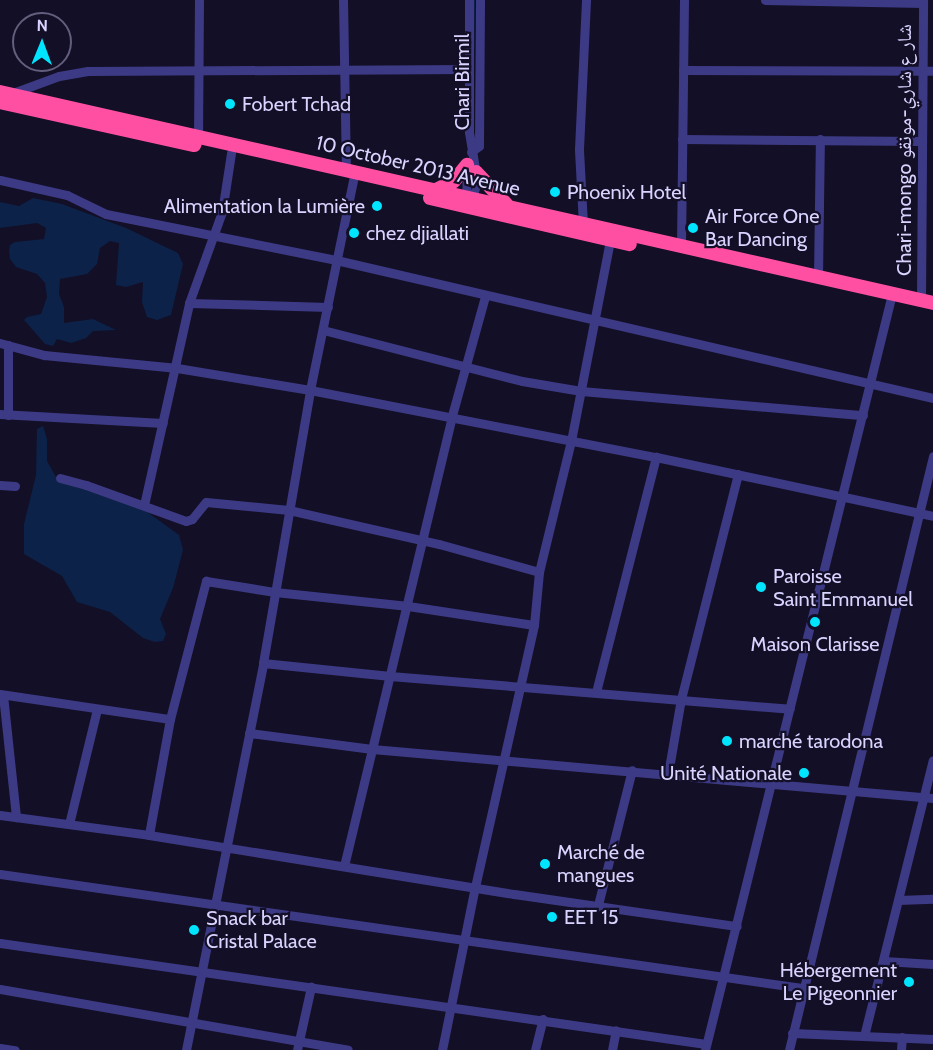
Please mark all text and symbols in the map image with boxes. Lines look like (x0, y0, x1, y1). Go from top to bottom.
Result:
north arrow (12, 12, 72, 72)
text: N (36, 16, 48, 35)
street label: Chari-mongo شار ع شاري-مونقو (892, 24, 916, 276)
street label: Chari Birmil (450, 34, 474, 130)
place label: Fobert Tchad (242, 92, 351, 116)
marker: Fobert Tchad (223, 97, 237, 111)
street label: 10 October 2013 Avenue (314, 131, 522, 201)
place label: Phoenix Hotel (567, 180, 686, 204)
marker: Phoenix Hotel (548, 185, 562, 199)
place label: Alimentation la Lumière (164, 194, 365, 218)
marker: Alimentation la Lumière (370, 199, 384, 213)
place label: Air Force One Bar Dancing (705, 204, 819, 251)
place label: chez djiallati (366, 221, 469, 245)
marker: Air Force One Bar Dancing (686, 221, 700, 235)
marker: chez djiallati (347, 226, 361, 240)
place label: Paroisse Saint Emmanuel (773, 564, 913, 611)
marker: Paroisse Saint Emmanuel (754, 580, 768, 594)
marker: Maison Clarisse (808, 615, 822, 629)
place label: Maison Clarisse (751, 632, 879, 656)
place label: marché tarodona (739, 729, 883, 753)
marker: marché tarodona (720, 734, 734, 748)
place label: Unité Nationale (660, 761, 792, 785)
marker: Unité Nationale (797, 766, 811, 780)
place label: Marché de mangues (557, 840, 645, 887)
marker: Marché de mangues (538, 857, 552, 871)
place label: EET 15 (564, 905, 619, 929)
place label: Snack bar Cristal Palace (206, 906, 317, 953)
marker: EET 15 (545, 910, 559, 924)
marker: Snack bar Cristal Palace (187, 923, 201, 937)
place label: Hébergement Le Pigeonnier (780, 958, 897, 1005)
marker: Hébergement Le Pigeonnier (902, 975, 916, 989)

